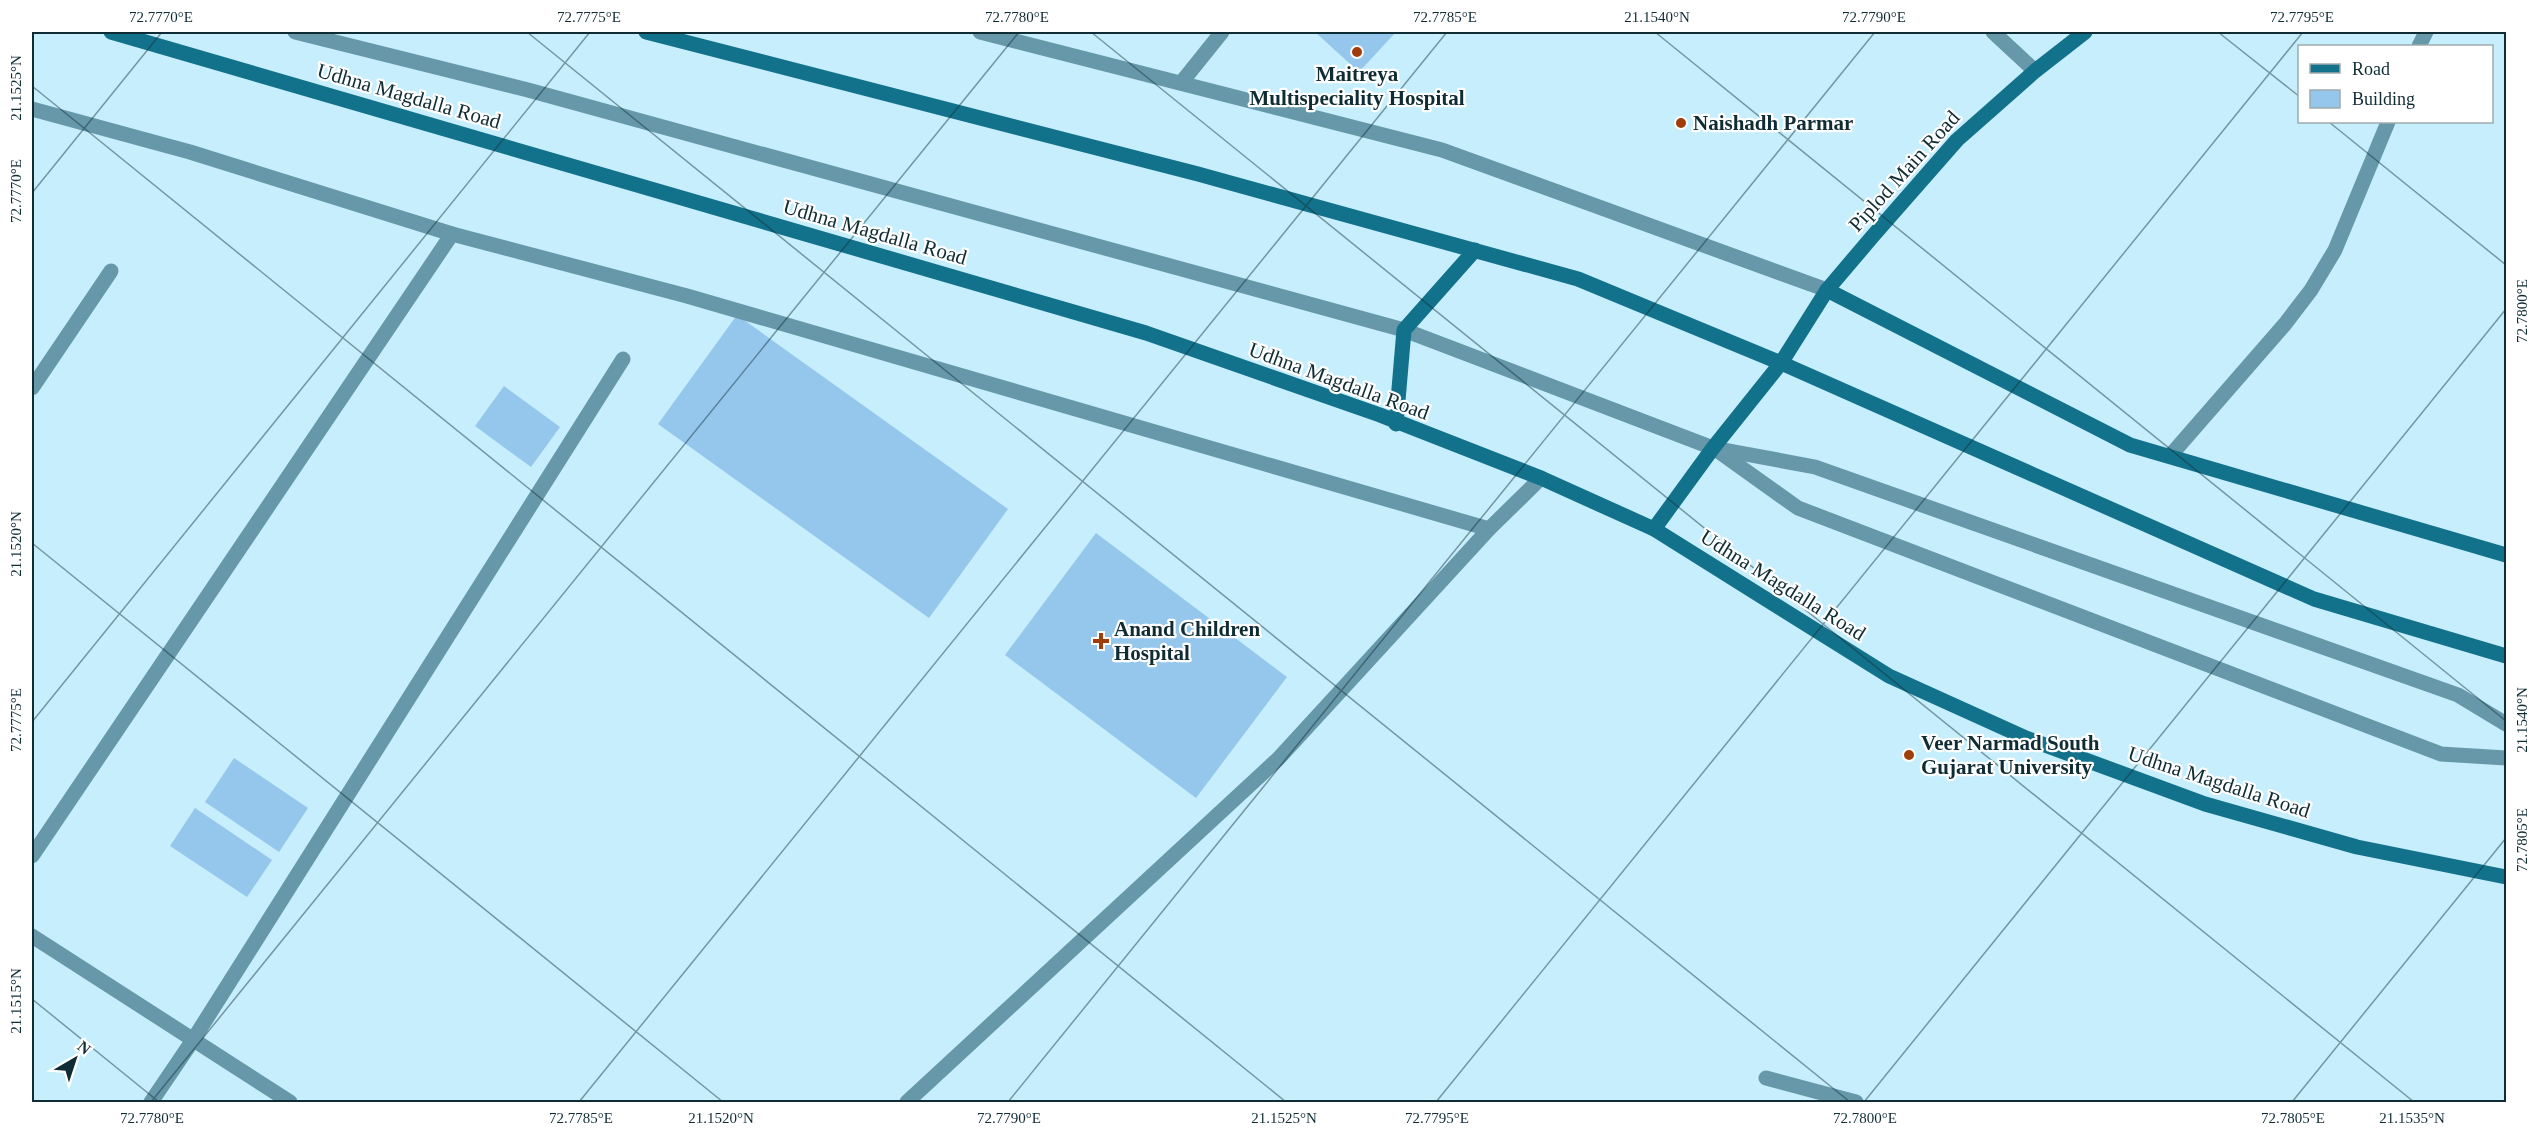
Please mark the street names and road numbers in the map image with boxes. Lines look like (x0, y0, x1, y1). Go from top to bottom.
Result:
street label: Udhna Magdalla Road (314, 58, 504, 134)
street label: Piplod Main Road (1844, 105, 1965, 236)
street label: Udhna Magdalla Road (780, 194, 970, 270)
street label: Udhna Magdalla Road (1246, 337, 1433, 425)
street label: Udhna Magdalla Road (1696, 524, 1870, 646)
street label: Udhna Magdalla Road (2125, 741, 2314, 823)

